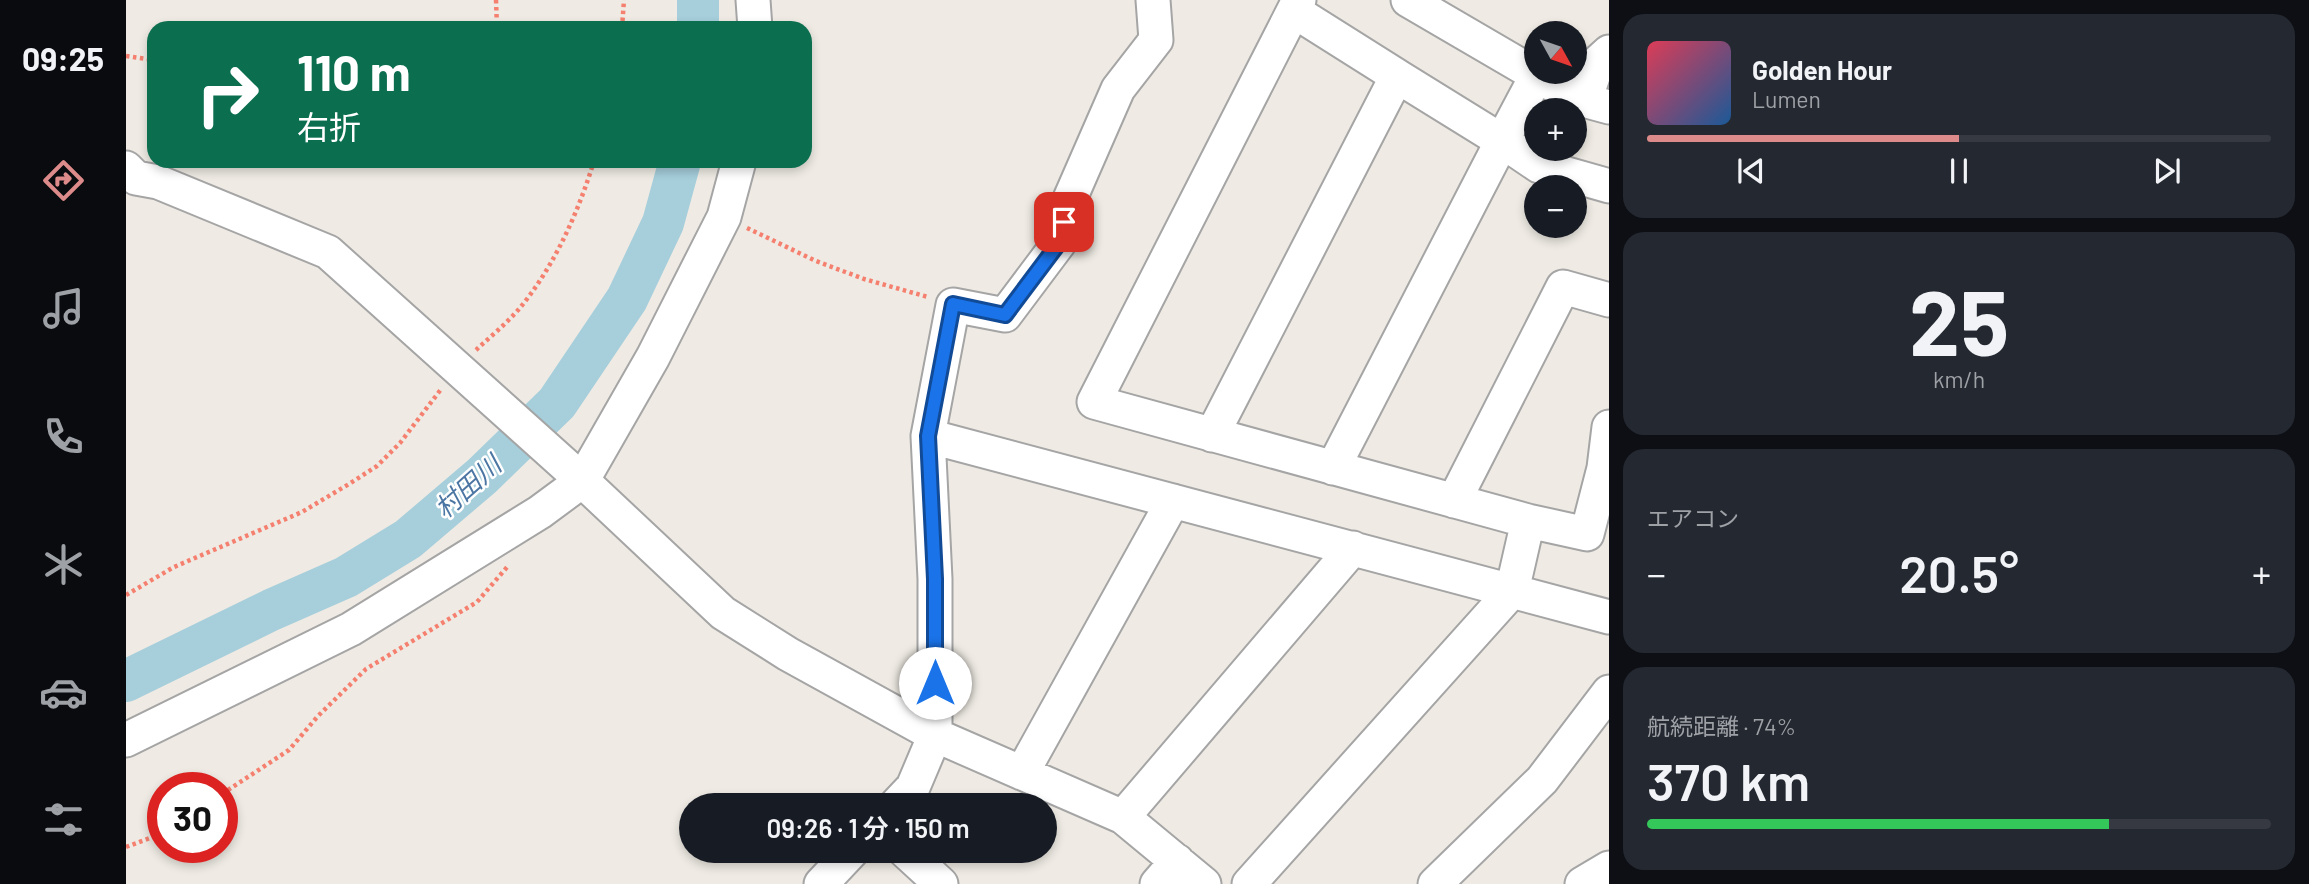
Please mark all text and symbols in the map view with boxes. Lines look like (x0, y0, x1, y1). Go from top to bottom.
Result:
north arrow (1524, 21, 1587, 84)
map controls (1524, 21, 1587, 238)
text: 09:25 (22, 39, 104, 77)
text: 110 m (297, 42, 411, 101)
icon: right (182, 49, 273, 140)
text: Golden Hour (1752, 54, 1892, 85)
text: Lumen (1752, 85, 1821, 113)
button: + (1524, 98, 1587, 161)
text: 右折 (297, 107, 361, 145)
icon: previous (1732, 152, 1770, 190)
icon: pause (1940, 152, 1978, 190)
icon: next (2148, 152, 2186, 190)
icon: directions (39, 156, 88, 205)
button: − (1524, 175, 1587, 238)
pin (1034, 192, 1094, 252)
icon: arrive (1045, 203, 1083, 241)
text: 25 (1909, 265, 2009, 374)
icon: music (39, 284, 88, 333)
text: km/h (1933, 365, 1985, 393)
icon: phone (39, 412, 88, 461)
water label: 村田川 (428, 446, 509, 524)
text: エアコン (1647, 504, 1739, 532)
icon: climate (39, 540, 88, 589)
text: 20.5° (1899, 541, 2019, 603)
text: − (1647, 550, 1666, 596)
text: + (2252, 550, 2271, 596)
position arrow (898, 646, 972, 720)
icon: car (39, 668, 88, 717)
text: 航続距離 · 74% (1647, 712, 1796, 740)
text: 370 km (1647, 749, 1810, 811)
speed limit sign: 30 (147, 772, 238, 863)
icon: filters (39, 795, 88, 844)
text: 09:26 · 1 分 · 150 m (766, 812, 970, 843)

